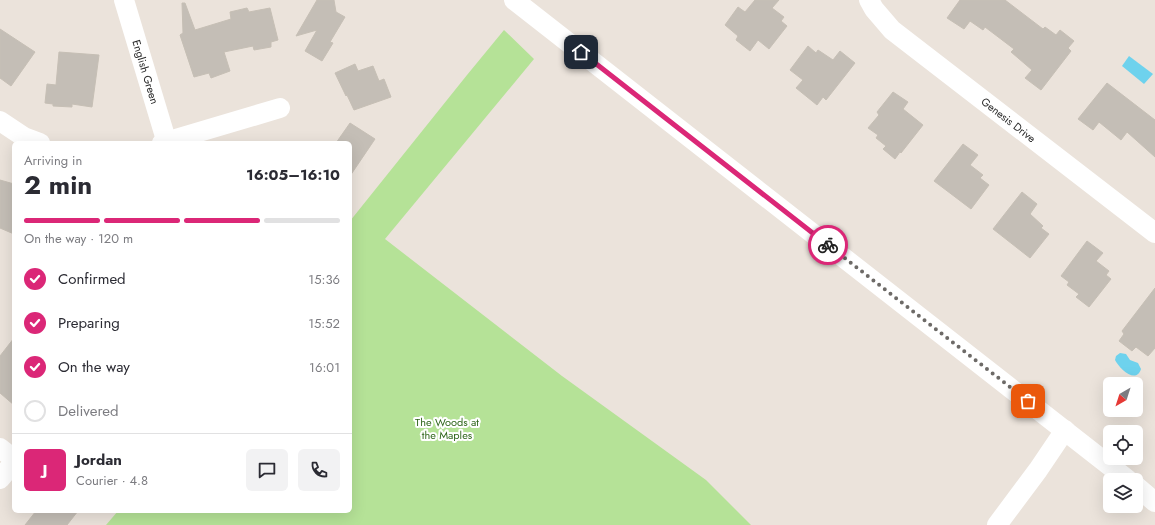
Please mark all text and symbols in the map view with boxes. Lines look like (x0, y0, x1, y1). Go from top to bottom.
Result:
pin (564, 35, 598, 69)
street label: English Green (128, 38, 163, 106)
icon: home (570, 41, 592, 63)
street label: Genesis Drive (978, 94, 1039, 146)
text: Arriving in (24, 151, 82, 170)
text: 16:05–16:10 (246, 164, 340, 186)
text: 2 min (24, 166, 92, 204)
courier (808, 225, 848, 265)
text: On the way · 120 m (24, 229, 133, 248)
icon: bike (817, 234, 839, 256)
icon: check (24, 268, 46, 290)
text: Confirmed (58, 268, 126, 290)
text: 15:36 (308, 270, 340, 289)
icon: check (24, 312, 46, 334)
text: Preparing (58, 312, 120, 334)
text: 15:52 (308, 314, 340, 333)
icon: check (24, 356, 46, 378)
text: On the way (58, 356, 130, 378)
text: 16:01 (309, 358, 340, 377)
north arrow (1103, 377, 1143, 417)
map controls (1103, 377, 1143, 513)
pin (1011, 384, 1045, 418)
icon: bag (1017, 390, 1039, 412)
text: Delivered (58, 400, 119, 422)
park label: The Woods at the Maples (415, 414, 479, 443)
button: locate (1103, 425, 1143, 465)
text: Jordan (76, 449, 122, 471)
button: chat (246, 449, 288, 491)
button: phone (298, 449, 340, 491)
text: J (43, 459, 47, 481)
text: Courier · 4.8 (76, 471, 148, 490)
button: layers (1103, 473, 1143, 513)

